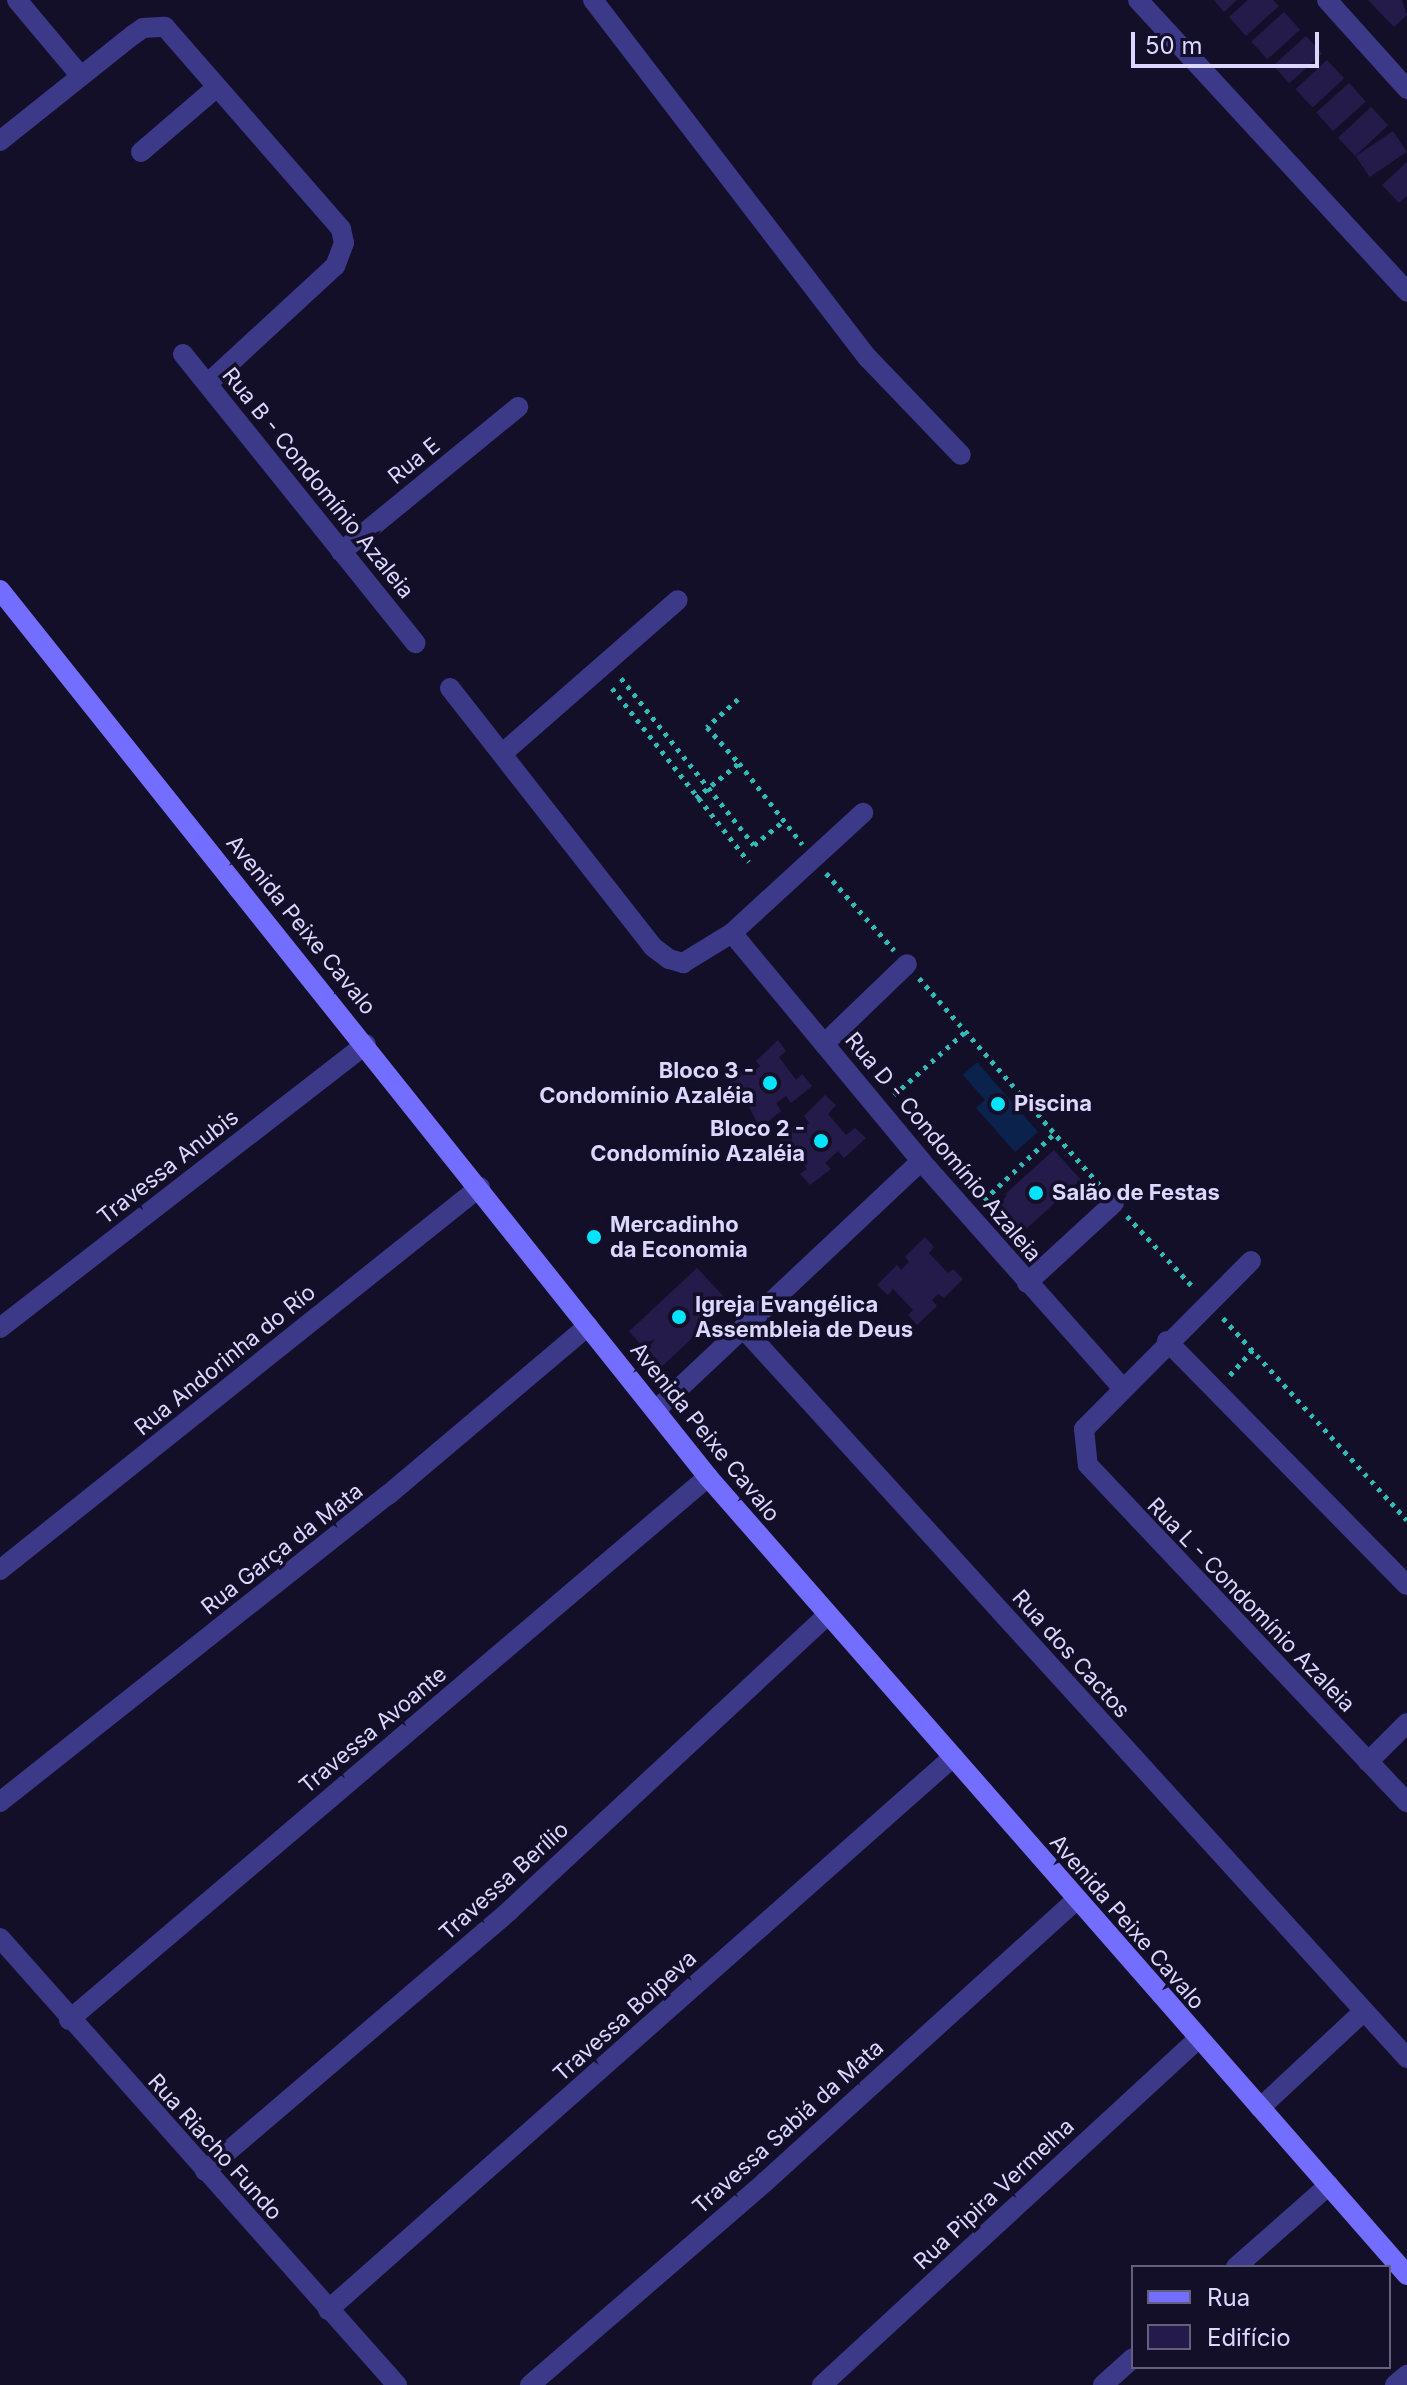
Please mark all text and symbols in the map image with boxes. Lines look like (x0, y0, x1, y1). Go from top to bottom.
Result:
scale bar (1135, 16, 1323, 66)
text: 50 m (1145, 31, 1203, 60)
street label: Rua B - Condomínio Azaleia (217, 362, 419, 604)
street label: Rua E (383, 432, 445, 490)
street label: Avenida Peixe Cavalo (221, 830, 381, 1020)
street label: Rua D - Condomínio Azaleia (839, 1027, 1047, 1267)
place label: Bloco 3 - Condomínio Azaléia (539, 1057, 754, 1108)
marker: Bloco 3 - Condomínio Azaléia (761, 1074, 779, 1092)
place label: Piscina (1014, 1091, 1092, 1117)
marker: Piscina (989, 1095, 1007, 1113)
street label: Travessa Anubis (92, 1104, 244, 1230)
place label: Bloco 2 - Condomínio Azaléia (590, 1115, 805, 1166)
marker: Bloco 2 - Condomínio Azaléia (812, 1132, 830, 1150)
place label: Salão de Festas (1052, 1180, 1220, 1206)
marker: Salão de Festas (1027, 1184, 1045, 1202)
place label: Mercadinho da Economia (610, 1211, 748, 1262)
marker: Mercadinho da Economia (585, 1228, 603, 1246)
street label: Rua Andorinha do Río (129, 1279, 321, 1441)
place label: Igreja Evangélica Assembleia de Deus (695, 1291, 913, 1342)
marker: Igreja Evangélica Assembleia de Deus (670, 1308, 688, 1326)
street label: Avenida Peixe Cavalo (625, 1337, 785, 1527)
street label: Rua Garça da Mata (196, 1478, 368, 1620)
street label: Rua L - Condomínio Azaleia (1142, 1492, 1360, 1718)
street label: Rua dos Cactos (1007, 1585, 1135, 1723)
street label: Travessa Avoante (294, 1661, 452, 1799)
street label: Travessa Berílio (434, 1816, 574, 1946)
street label: Avenida Peixe Cavalo (1044, 1829, 1210, 2015)
street label: Travessa Boipeva (548, 1945, 702, 2087)
street label: Travessa Sabiá da Mata (687, 2034, 889, 2220)
street label: Rua Riacho Fundo (142, 2069, 288, 2225)
street label: Rua Pipira Vermelha (909, 2113, 1079, 2275)
legend (1131, 2265, 1391, 2369)
text: Rua (1207, 2283, 1250, 2312)
text: Edifício (1207, 2323, 1291, 2352)

